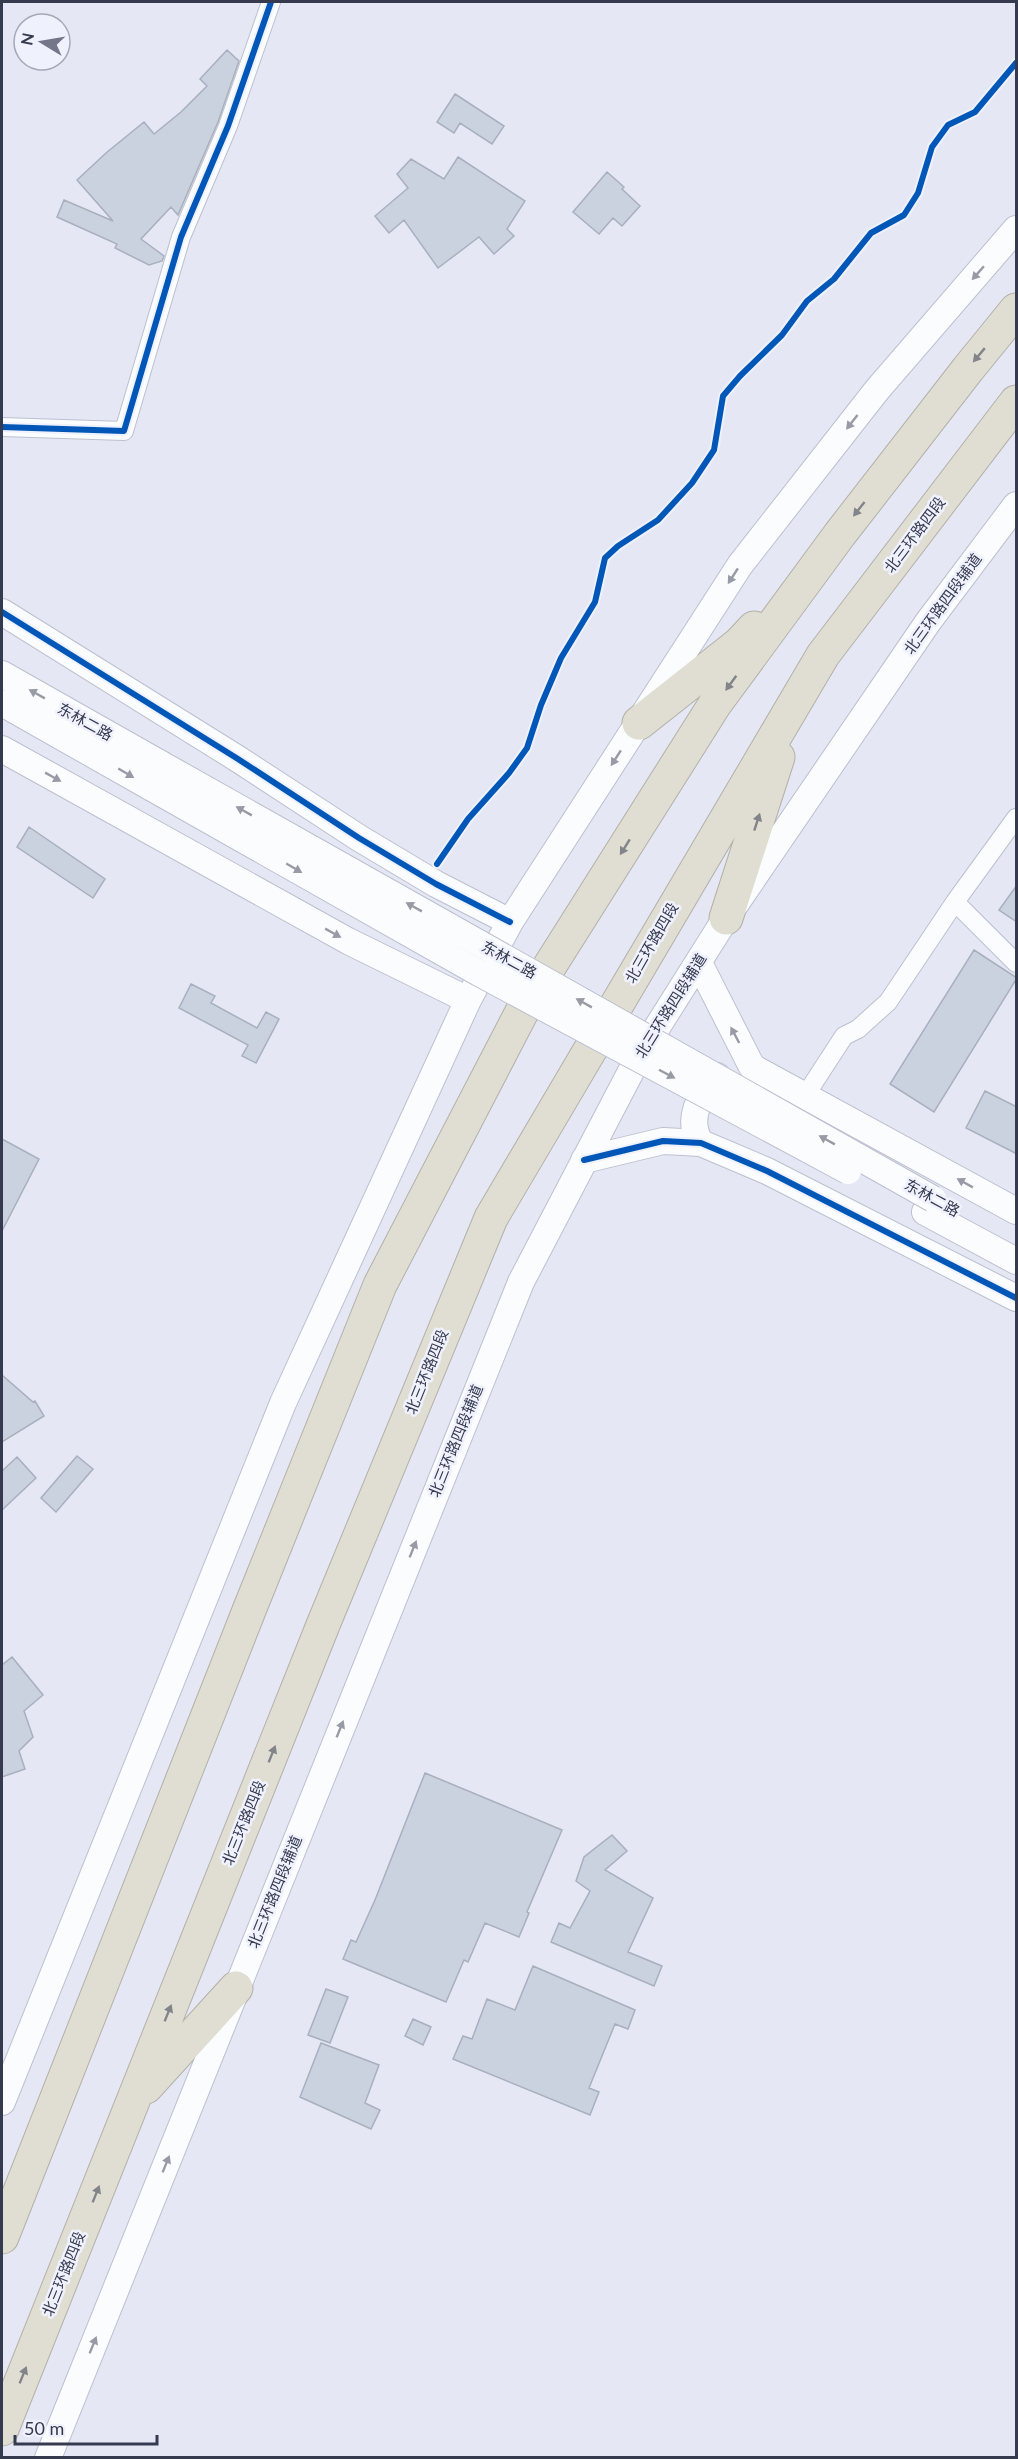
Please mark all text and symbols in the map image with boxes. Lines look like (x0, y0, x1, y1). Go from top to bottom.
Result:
north arrow (12, 12, 72, 72)
text: N (16, 31, 37, 47)
one-way arrow (972, 265, 985, 280)
one-way arrow (973, 348, 986, 363)
one-way arrow (847, 414, 859, 429)
street label: 北三环路四段 (880, 493, 948, 576)
one-way arrow (854, 502, 866, 517)
street label: 北三环路四段辅道 (900, 550, 985, 657)
one-way arrow (728, 568, 739, 584)
one-way arrow (725, 674, 737, 690)
one-way arrow (28, 689, 45, 699)
street label: 东林二路 (55, 699, 116, 744)
one-way arrow (611, 749, 622, 766)
one-way arrow (118, 767, 134, 778)
one-way arrow (44, 772, 61, 782)
one-way arrow (236, 807, 253, 817)
one-way arrow (752, 813, 762, 831)
one-way arrow (620, 839, 631, 855)
one-way arrow (286, 863, 302, 874)
street label: 北三环路四段 (621, 899, 681, 986)
one-way arrow (405, 902, 422, 912)
one-way arrow (325, 928, 342, 938)
street label: 东林二路 (479, 937, 540, 982)
street label: 北三环路四段辅道 (631, 950, 710, 1061)
one-way arrow (575, 998, 592, 1008)
one-way arrow (730, 1026, 740, 1043)
one-way arrow (659, 1069, 676, 1079)
one-way arrow (819, 1134, 835, 1145)
street label: 东林二路 (902, 1175, 963, 1220)
one-way arrow (956, 1178, 973, 1188)
street label: 北三环路四段 (401, 1327, 451, 1417)
street label: 北三环路四段辅道 (424, 1382, 486, 1500)
one-way arrow (408, 1539, 418, 1557)
one-way arrow (335, 1720, 345, 1738)
one-way arrow (267, 1744, 277, 1762)
street label: 北三环路四段 (218, 1778, 268, 1868)
street label: 北三环路四段辅道 (243, 1833, 305, 1951)
one-way arrow (163, 2003, 173, 2021)
one-way arrow (162, 2155, 171, 2173)
one-way arrow (92, 2185, 101, 2203)
street label: 北三环路四段 (38, 2229, 88, 2319)
one-way arrow (88, 2335, 98, 2353)
one-way arrow (19, 2366, 28, 2384)
scale bar (15, 2408, 158, 2446)
text: 50 m (24, 2417, 64, 2439)

